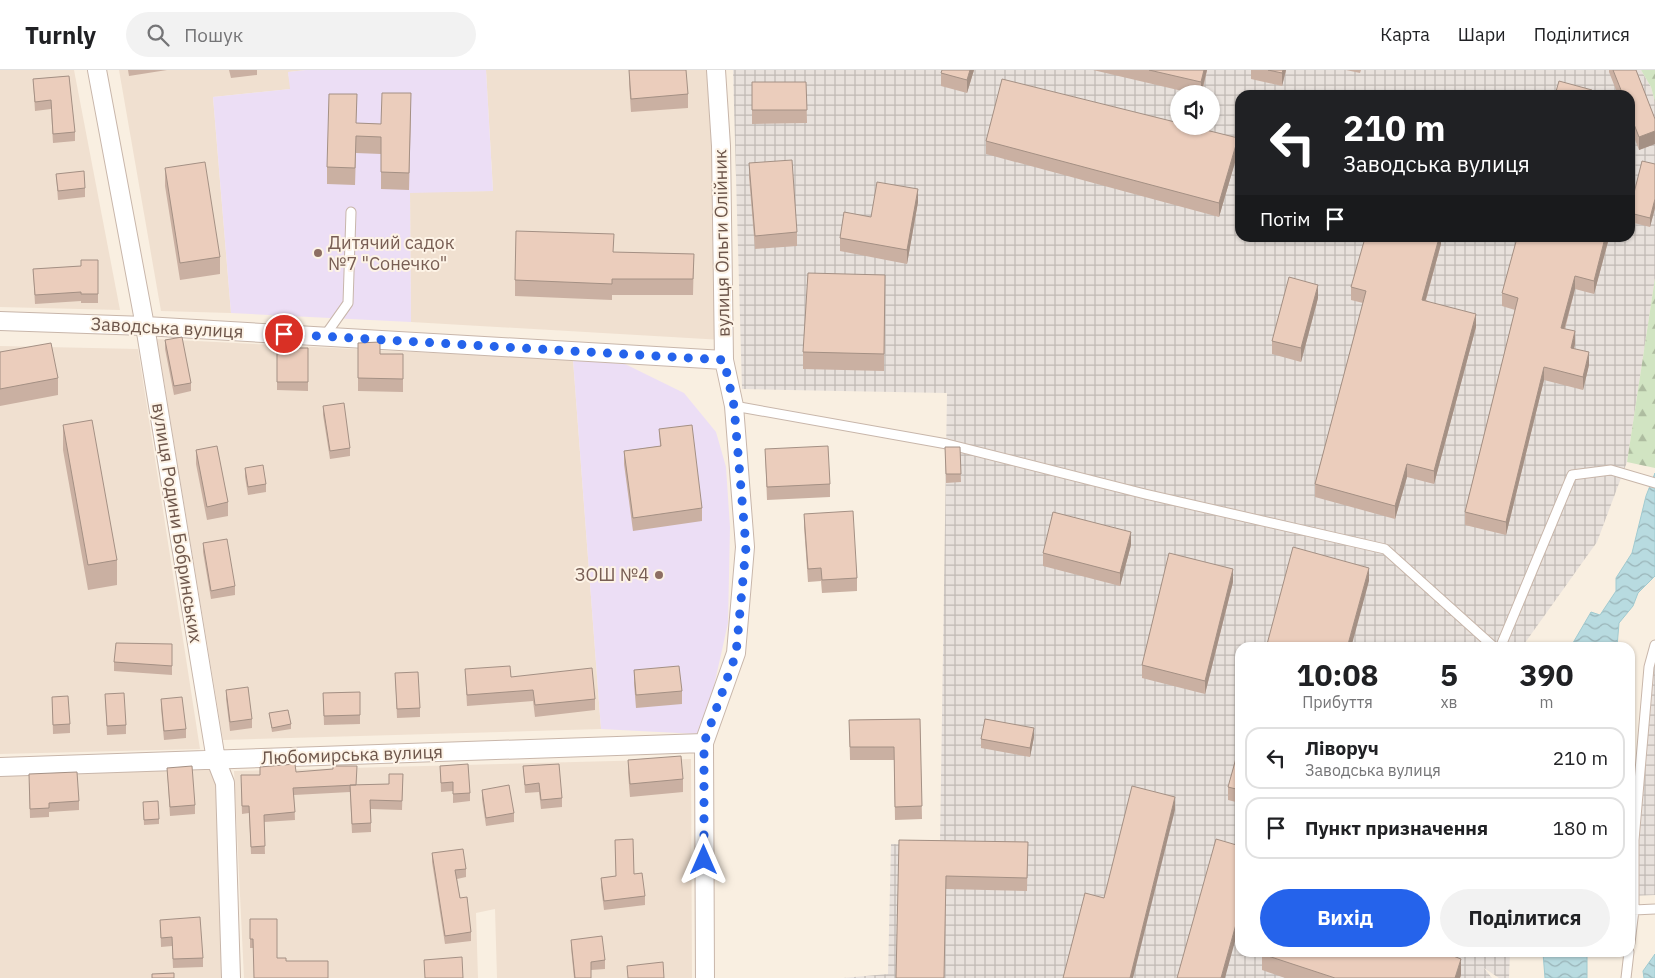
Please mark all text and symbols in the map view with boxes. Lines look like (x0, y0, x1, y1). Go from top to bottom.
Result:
search box (126, 12, 476, 57)
text: Turnly (25, 19, 96, 51)
icon: search (144, 21, 172, 49)
text: Пошук (184, 23, 243, 47)
text: Карта (1380, 23, 1430, 46)
text: Шари (1458, 23, 1506, 46)
text: Поділитися (1534, 23, 1630, 46)
map controls (1170, 85, 1220, 135)
button: sound (1170, 85, 1220, 135)
text: 210 m (1343, 105, 1446, 151)
icon: left (1260, 110, 1325, 175)
street label: вулиця Ольги Олійник (708, 149, 735, 337)
text: Заводська вулиця (1343, 149, 1530, 178)
icon: arrive (1321, 205, 1349, 233)
text: Потім (1260, 207, 1311, 231)
place label: Дитячий садок №7 "Сонечко" (328, 231, 455, 275)
marker: Дитячий садок №7 "Сонечко" (312, 247, 324, 259)
street label: Заводська вулиця (90, 312, 244, 343)
pin (263, 313, 305, 355)
icon: arrive (270, 320, 298, 348)
street label: вулиця Родини Бобринських (147, 401, 208, 645)
place label: ЗОШ №4 (575, 563, 649, 586)
marker: ЗОШ №4 (653, 569, 665, 581)
text: 10:08 (1297, 655, 1378, 694)
text: 5 (1440, 655, 1458, 694)
text: 390 (1519, 655, 1573, 694)
text: Прибуття (1302, 692, 1373, 712)
text: хв (1440, 692, 1457, 712)
text: m (1539, 692, 1553, 712)
text: Ліворуч (1305, 736, 1379, 760)
street label: Любомирська вулиця (261, 740, 443, 769)
icon: left (1262, 744, 1290, 772)
text: 210 m (1553, 746, 1608, 770)
text: Заводська вулиця (1305, 760, 1441, 780)
icon: arrive (1262, 814, 1290, 842)
text: Пункт призначення (1305, 816, 1488, 840)
text: 180 m (1553, 816, 1608, 840)
position arrow (677, 833, 729, 885)
button: Вихід (1260, 889, 1430, 947)
button: Поділитися (1440, 889, 1610, 947)

